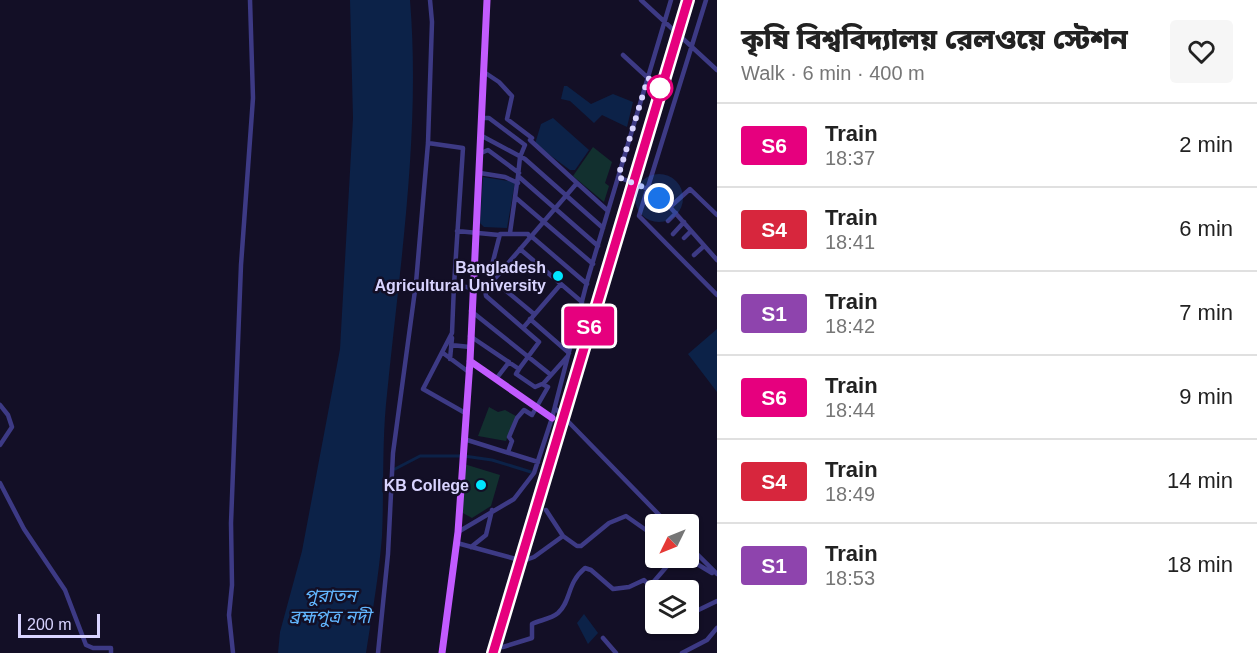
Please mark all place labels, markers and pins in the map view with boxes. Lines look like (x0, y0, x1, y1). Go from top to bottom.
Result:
unlabelled marker (647, 75, 673, 101)
place label: Bangladesh Agricultural University (374, 259, 546, 294)
marker: Bangladesh Agricultural University (551, 269, 565, 283)
place label: KB College (384, 477, 469, 494)
marker: KB College (474, 478, 488, 492)

